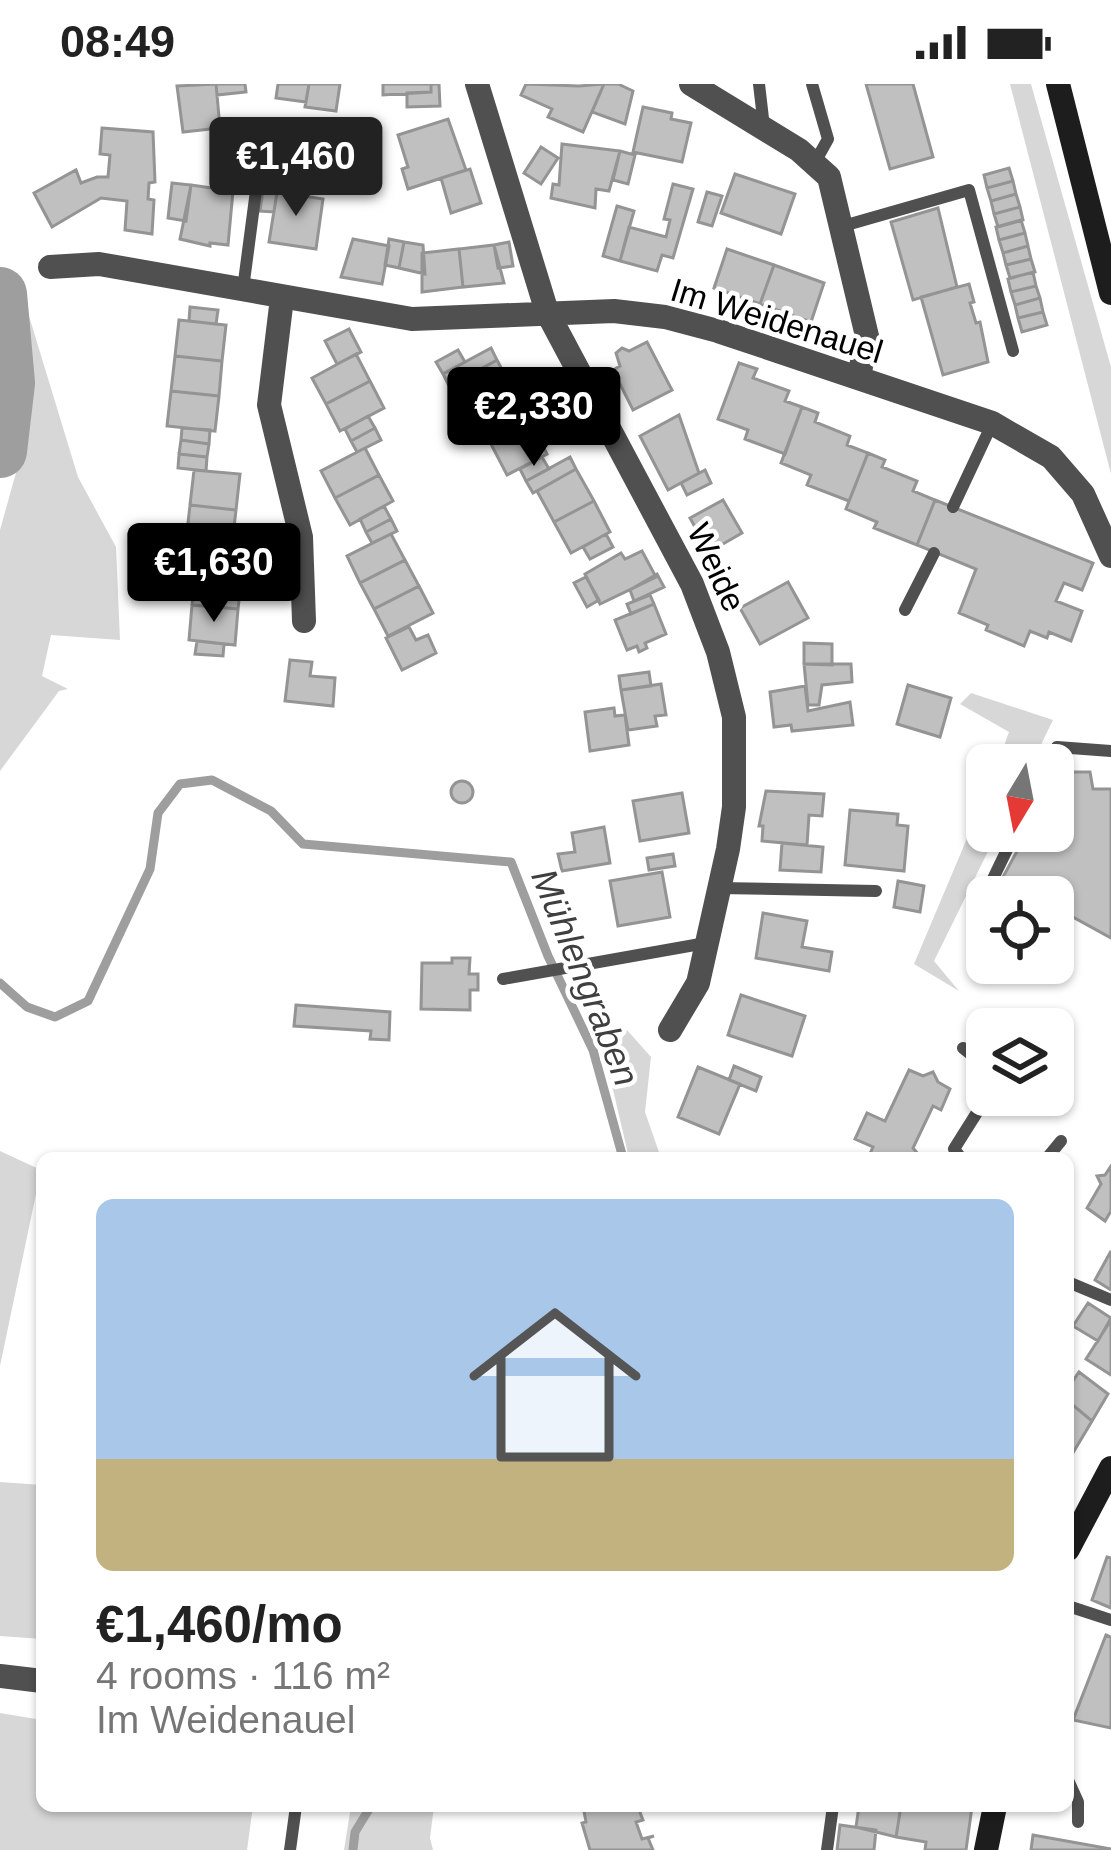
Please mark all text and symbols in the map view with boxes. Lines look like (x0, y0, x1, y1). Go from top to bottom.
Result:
text: 08:49 (60, 16, 175, 67)
pin: €1,460 (198, 117, 394, 219)
text: €1,460 (236, 134, 356, 177)
street label: Im Weidenauel (666, 271, 887, 370)
pin: €2,330 (436, 367, 632, 469)
text: €2,330 (474, 384, 594, 427)
street label: Weide (680, 517, 753, 617)
pin: €1,630 (116, 523, 312, 625)
text: €1,630 (154, 540, 274, 583)
north arrow (966, 744, 1074, 852)
map controls (966, 744, 1074, 1116)
water label: Mühlengraben (523, 863, 648, 1092)
button: locate (966, 876, 1074, 984)
button: layers (966, 1008, 1074, 1116)
icon: home (447, 1277, 663, 1493)
text: €1,460/mo (96, 1596, 343, 1653)
text: 4 rooms · 116 m² (96, 1654, 390, 1697)
text: Im Weidenauel (96, 1698, 355, 1741)

